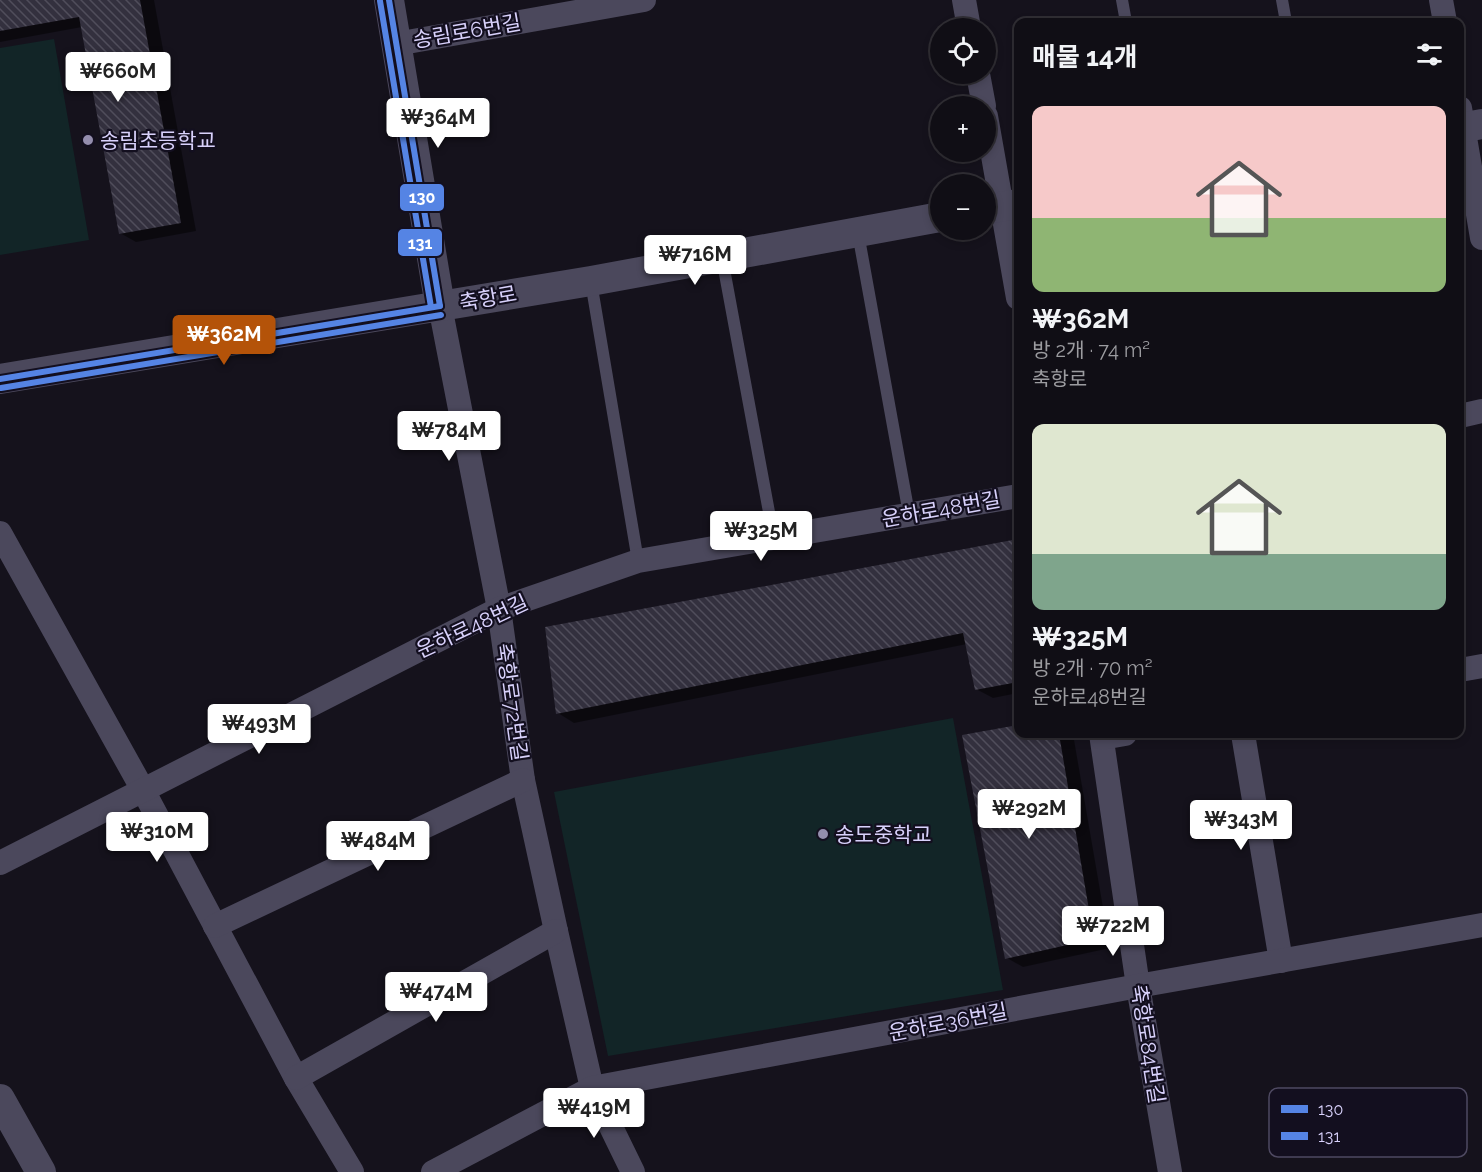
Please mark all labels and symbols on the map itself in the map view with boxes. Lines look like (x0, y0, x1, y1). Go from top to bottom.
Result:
street label: 송림로6번길 (411, 9, 523, 53)
pin: ₩660M (76, 52, 160, 103)
pin: ₩364M (396, 98, 480, 149)
place label: 송림초등학교 (100, 128, 216, 153)
marker: 송림초등학교 (81, 133, 95, 147)
line badge: 130 (399, 183, 445, 212)
text: 130 (409, 188, 436, 207)
line badge: 131 (397, 228, 443, 257)
text: 131 (408, 234, 432, 253)
pin: ₩716M (653, 235, 737, 286)
street label: 축항로 (457, 281, 519, 315)
pin: ₩362M (182, 315, 266, 366)
pin: ₩784M (407, 411, 491, 462)
street label: 운하로48번길 (879, 486, 1003, 532)
pin: ₩325M (719, 511, 803, 562)
street label: 운하로48번길 (412, 589, 532, 663)
street label: 축항로72번길 (491, 641, 533, 763)
pin: ₩493M (217, 704, 301, 755)
pin: ₩292M (987, 789, 1071, 840)
pin: ₩343M (1199, 800, 1283, 851)
pin: ₩310M (115, 812, 199, 863)
pin: ₩484M (336, 821, 420, 872)
place label: 송도중학교 (835, 822, 932, 847)
marker: 송도중학교 (816, 827, 830, 841)
pin: ₩722M (1071, 906, 1155, 957)
pin: ₩474M (394, 972, 478, 1023)
street label: 축항로84번길 (1126, 983, 1170, 1105)
street label: 운하로36번길 (886, 998, 1010, 1046)
pin: ₩419M (552, 1088, 636, 1139)
legend (1269, 1088, 1467, 1157)
text: 130 (1318, 1100, 1343, 1119)
text: 131 (1318, 1127, 1340, 1146)

